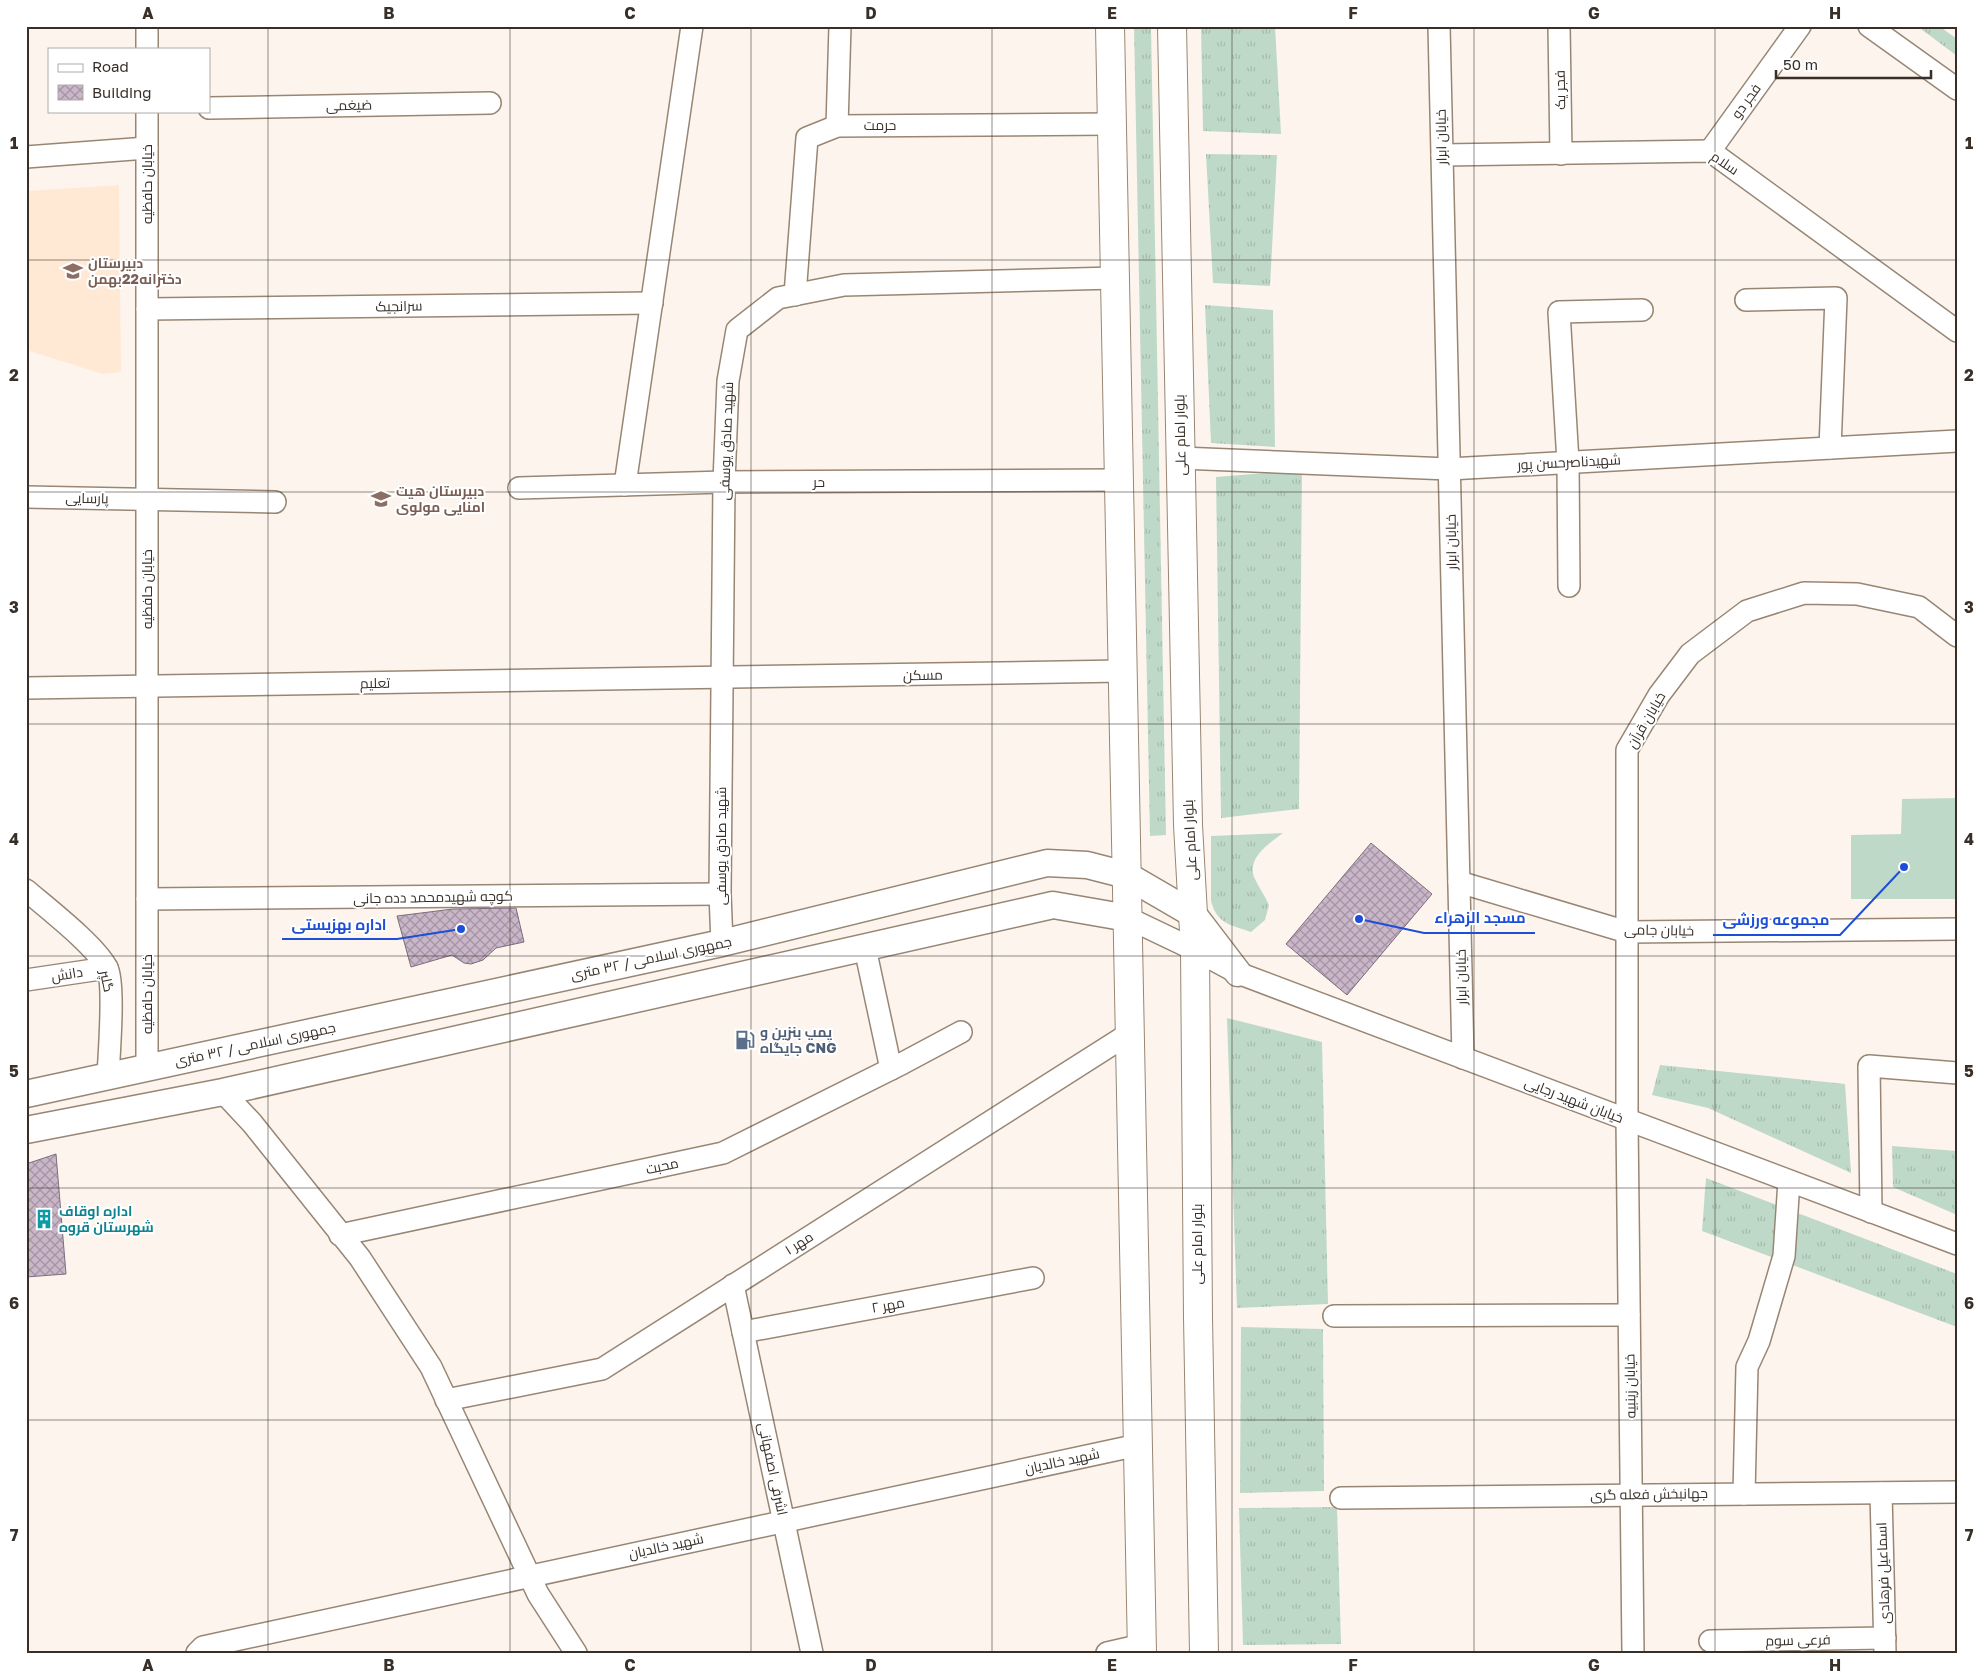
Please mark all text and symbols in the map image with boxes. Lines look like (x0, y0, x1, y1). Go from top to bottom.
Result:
text: A (142, 3, 154, 23)
text: B (383, 3, 395, 23)
text: C (624, 3, 636, 23)
text: D (865, 3, 877, 23)
text: E (1107, 3, 1117, 23)
text: F (1348, 3, 1358, 23)
text: G (1588, 3, 1600, 23)
text: H (1829, 3, 1841, 23)
legend (48, 48, 210, 112)
scale bar (1776, 48, 1930, 80)
text: 50 m (1783, 55, 1818, 73)
text: Road (92, 57, 129, 75)
street label: فجر یک (1551, 70, 1568, 110)
street label: فجر دو (1727, 80, 1764, 121)
text: Building (92, 83, 152, 101)
street label: ضیغمی (326, 96, 372, 113)
street label: خیابان ابرار (1432, 109, 1450, 166)
street label: حرمت (864, 116, 896, 133)
text: 1 (10, 133, 18, 153)
text: 1 (1965, 133, 1973, 153)
street label: خیابان حافظیه (138, 144, 155, 224)
street label: سلام (1707, 147, 1742, 180)
place label: دبیرستان دخترانه22بهمن (88, 254, 182, 288)
school or university icon: دبیرستان دخترانه22بهمن (62, 260, 84, 282)
street label: سرانجیک (375, 297, 423, 314)
text: 2 (9, 365, 19, 385)
text: 2 (1964, 365, 1974, 385)
street label: شهید صادق یوسفی (715, 381, 737, 501)
street label: بلوار امام علی (1170, 394, 1191, 476)
street label: شهیدناصرحسن پور (1516, 450, 1621, 475)
street label: حر (812, 473, 825, 490)
place label: دبیرستان هیت امنایی مولوی (396, 482, 485, 516)
school or university icon: دبیرستان هیت امنایی مولوی (370, 488, 392, 510)
street label: پارسایی (65, 489, 109, 508)
street label: خیابان ابرار (1442, 514, 1460, 571)
street label: خیابان حافظیه (138, 549, 155, 629)
text: 3 (9, 597, 19, 617)
text: 3 (1964, 597, 1974, 617)
street label: مسکن (903, 666, 943, 683)
street label: تعلیم (360, 674, 391, 693)
street label: خیابان قرآن (1623, 688, 1669, 751)
street label: شهید صادق یوسفی (712, 787, 730, 905)
street label: بلوار امام علی (1179, 799, 1202, 881)
text: 4 (9, 829, 19, 849)
text: 4 (1964, 829, 1974, 849)
street label: کوچه شهیدمحمد دده جانی (353, 887, 513, 908)
callout: مسجد الزهراء (1424, 903, 1535, 933)
callout: مجموعه ورزشی (1713, 905, 1840, 935)
text: مسجد الزهراء (1434, 908, 1526, 927)
callout: اداره بهزیستی (282, 909, 397, 939)
text: مجموعه ورزشی (1723, 910, 1829, 929)
text: اداره بهزیستی (291, 915, 387, 934)
street label: خیابان جامی (1624, 920, 1694, 939)
street label: جمهوری اسلامی / ۳۲ متری (569, 932, 733, 983)
street label: خیابان ابرار (1452, 949, 1470, 1006)
street label: خیابان حافظیه (138, 954, 155, 1034)
street label: دانش (50, 963, 84, 984)
street label: گلپر (95, 967, 118, 994)
street label: جمهوری اسلامی / ۳۲ متری (173, 1018, 337, 1069)
place label: پمپ بنزین و جایگاه CNG (760, 1023, 836, 1056)
fuel station icon: پمپ بنزین و جایگاه CNG (734, 1029, 756, 1051)
text: 5 (9, 1061, 19, 1081)
text: 5 (1964, 1061, 1974, 1081)
street label: خیابان شهید رجایی (1522, 1073, 1626, 1126)
street label: محبت (644, 1154, 680, 1177)
place label: اداره اوقاف شهرستان قروه (59, 1202, 154, 1236)
street label: بلوار امام علی (1188, 1203, 1207, 1285)
building icon: اداره اوقاف شهرستان قروه (33, 1208, 55, 1230)
street label: مهر ۱ (781, 1227, 816, 1258)
text: 6 (9, 1293, 19, 1313)
street label: مهر ۲ (870, 1293, 906, 1316)
text: 6 (1964, 1293, 1974, 1313)
street label: خیابان زینبیه (1620, 1354, 1639, 1418)
street label: اشرفی اصفهانی (755, 1421, 792, 1517)
street label: شهید خالدیان (1023, 1444, 1101, 1477)
street label: جهانبخش فعله گری (1590, 1484, 1708, 1503)
street label: اسماعیل فرهادی (1872, 1522, 1893, 1624)
text: 7 (10, 1525, 19, 1545)
text: 7 (1965, 1525, 1974, 1545)
street label: شهید خالدیان (627, 1529, 705, 1562)
street label: فرعی سوم (1765, 1630, 1831, 1651)
text: A (142, 1655, 154, 1675)
text: B (383, 1655, 395, 1675)
text: C (624, 1655, 636, 1675)
text: D (865, 1655, 877, 1675)
text: E (1107, 1655, 1117, 1675)
text: F (1348, 1655, 1358, 1675)
text: G (1588, 1655, 1600, 1675)
text: H (1829, 1655, 1841, 1675)

